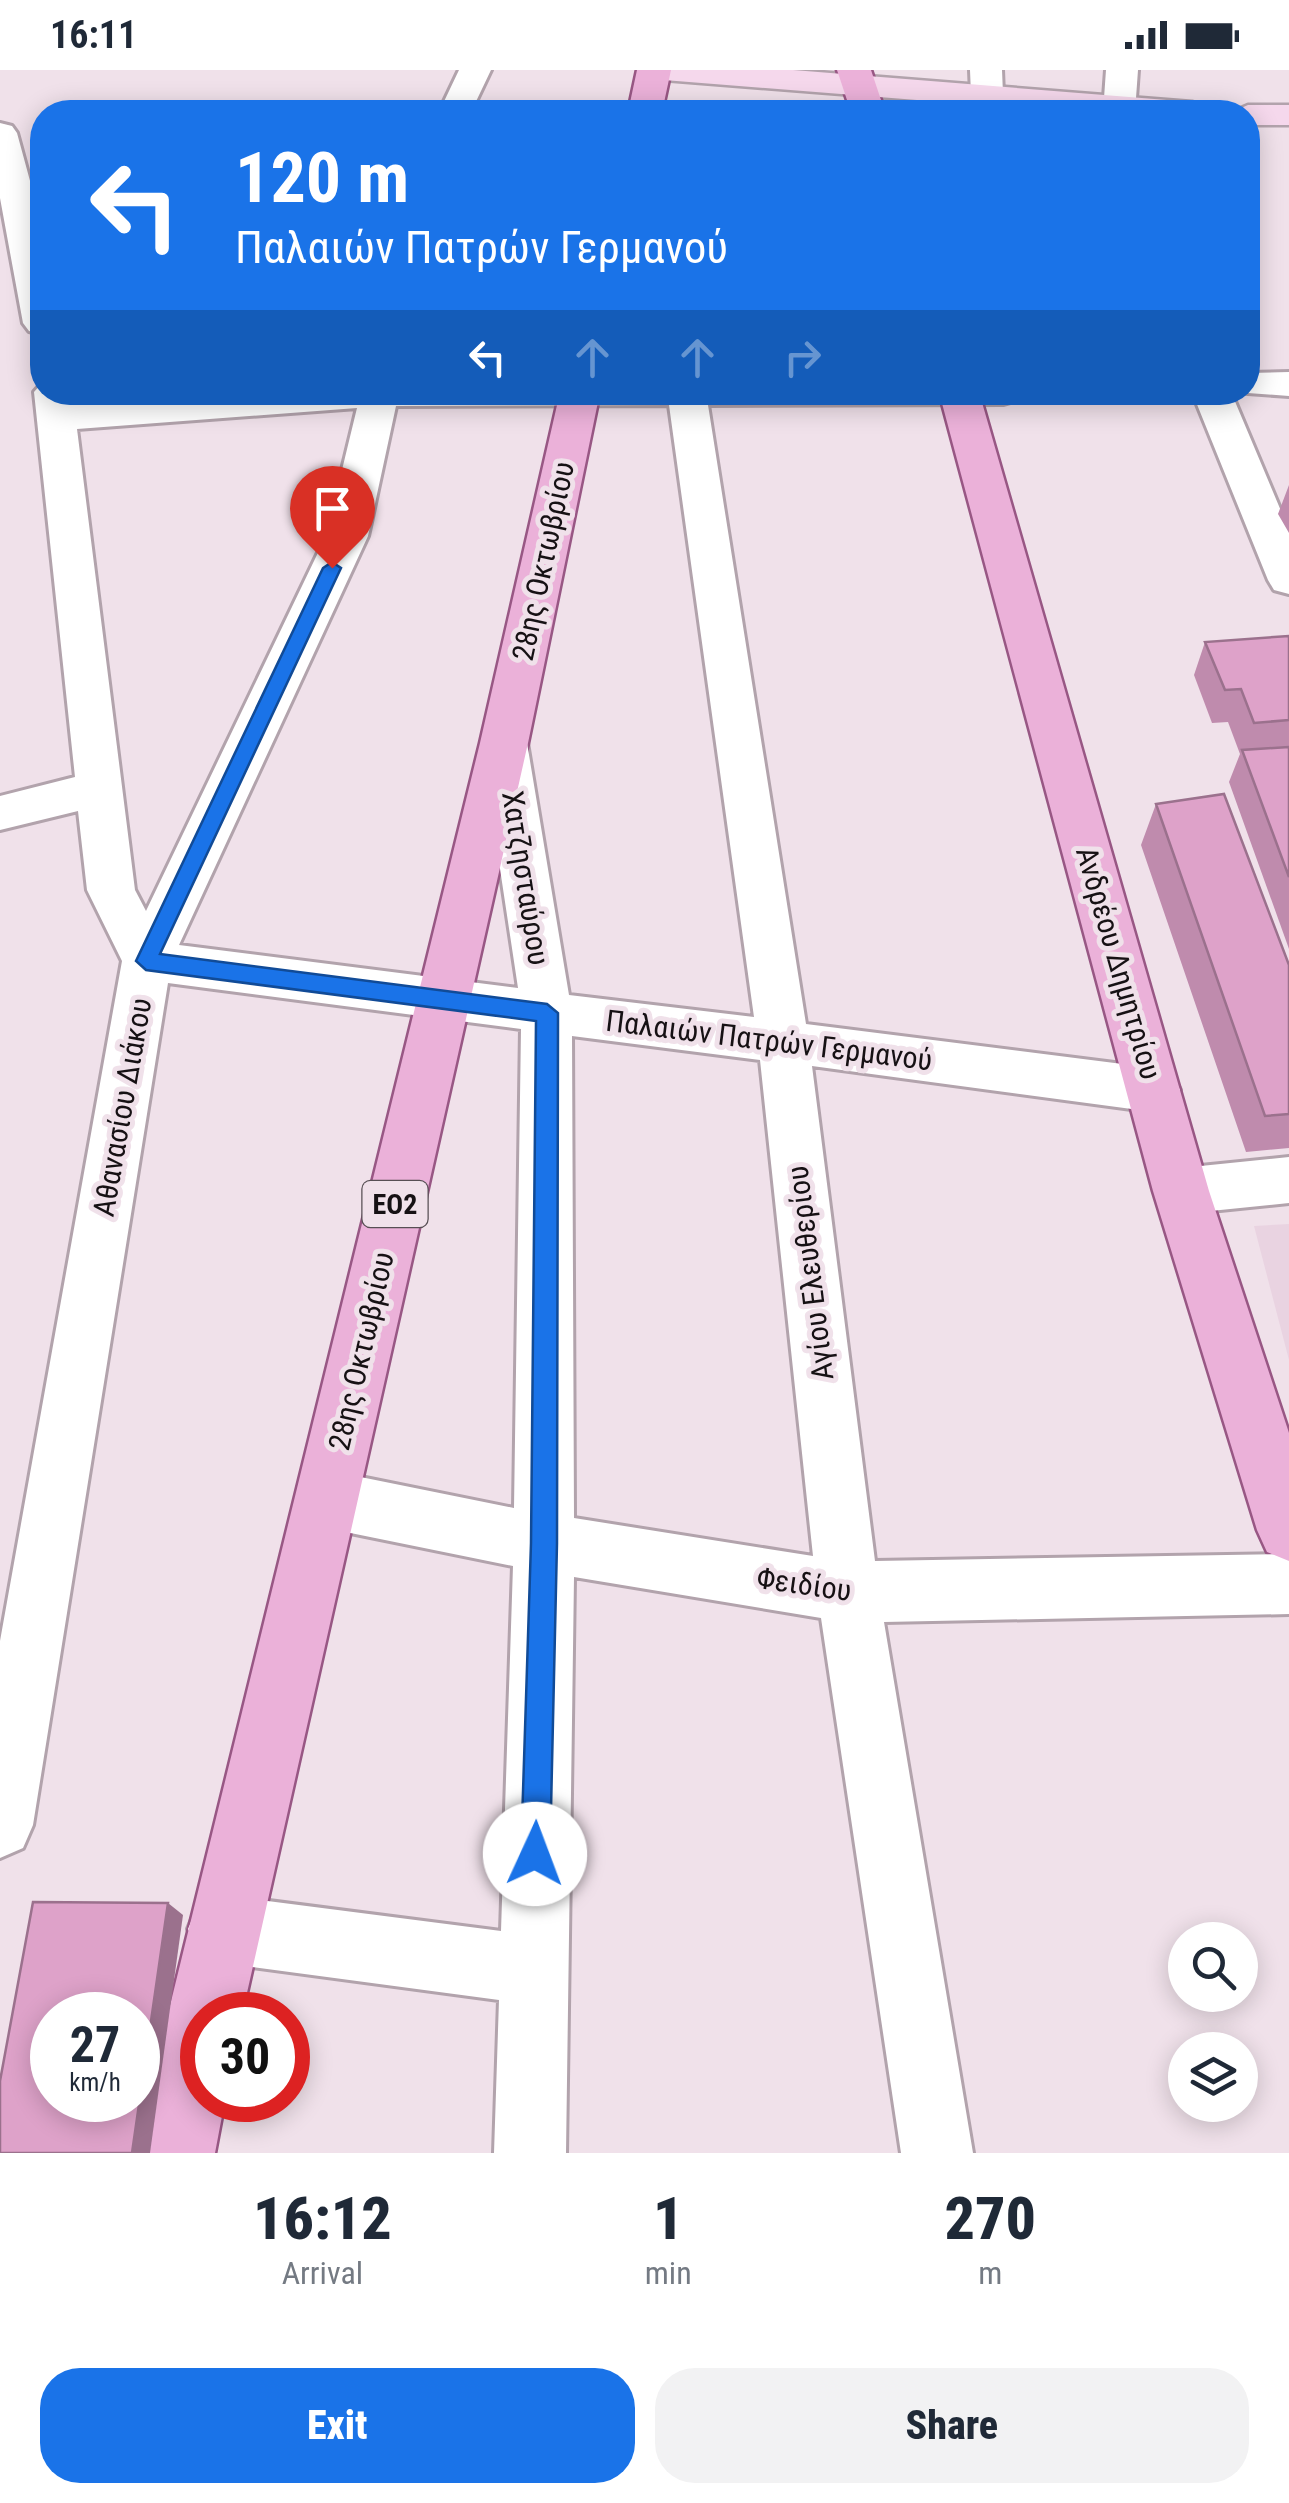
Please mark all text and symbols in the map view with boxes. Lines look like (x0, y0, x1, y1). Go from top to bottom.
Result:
text: 16:11 (50, 13, 137, 57)
text: 120 m (235, 137, 409, 219)
icon: left (70, 140, 200, 270)
text: Παλαιών Πατρών Γερμανού (235, 221, 728, 274)
icon: left (460, 330, 515, 385)
icon: ahead (565, 330, 620, 385)
icon: ahead (670, 330, 725, 385)
icon: right (775, 330, 830, 385)
street label: 28ης Οκτωβρίου (505, 458, 581, 664)
pin (290, 466, 375, 569)
icon: arrive (305, 481, 360, 536)
street label: Χατζησταύρου (495, 788, 557, 968)
street label: Ανδρέου Δημητρίου (1069, 843, 1169, 1083)
street label: Αθανασίου Διάκου (86, 995, 158, 1219)
street label: Παλαιών Πατρών Γερμανού (604, 1003, 934, 1077)
street label: Αγίου Ελευθερίου (779, 1164, 841, 1382)
road number: ΕΟ2 (362, 1181, 428, 1227)
street label: 28ης Οκτωβρίου (321, 1248, 401, 1454)
street label: Φειδίου (754, 1560, 854, 1608)
position arrow (483, 1802, 587, 1906)
map controls (1168, 1922, 1258, 2122)
button: search (1168, 1922, 1258, 2012)
speed limit sign: 30 (180, 1992, 310, 2122)
text: 27 (70, 2016, 120, 2074)
button: layers (1168, 2032, 1258, 2122)
text: km/h (69, 2068, 121, 2097)
text: 16:12 (253, 2183, 392, 2254)
text: 1 (653, 2183, 683, 2254)
text: 270 (945, 2183, 1036, 2254)
text: Arrival (282, 2254, 363, 2292)
text: min (645, 2254, 692, 2292)
text: m (978, 2254, 1002, 2292)
button: Exit (40, 2368, 635, 2483)
button: Share (655, 2368, 1249, 2483)

